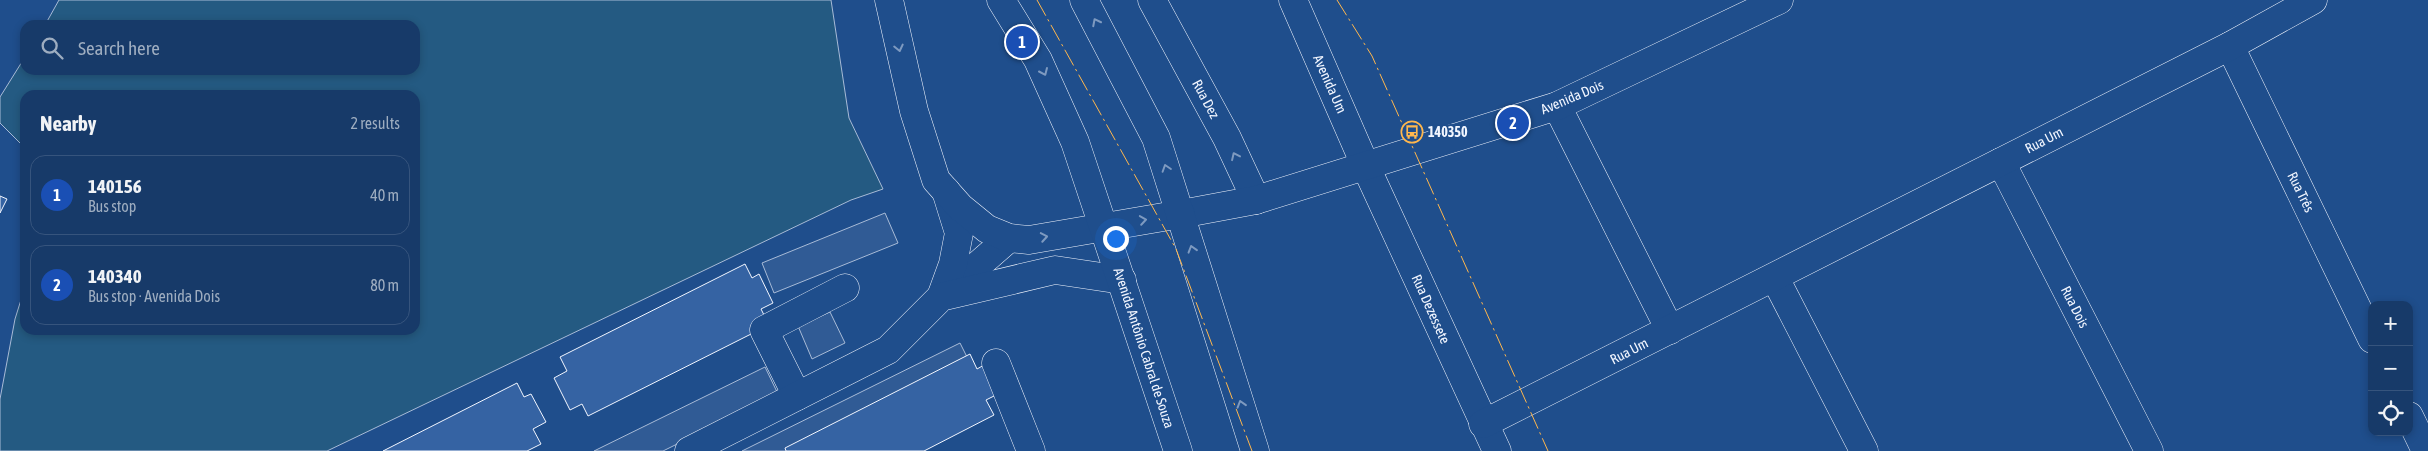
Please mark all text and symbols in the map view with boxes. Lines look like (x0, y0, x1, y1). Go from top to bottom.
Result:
one-way arrow (1092, 18, 1102, 27)
search box (20, 20, 420, 75)
pin: 1 (1006, 23, 1038, 61)
icon: search (38, 34, 66, 62)
text: Search here (78, 37, 160, 59)
one-way arrow (893, 43, 904, 52)
street label: Avenida Um (1310, 52, 1350, 116)
one-way arrow (1037, 67, 1048, 76)
street label: Rua Dez (1189, 77, 1223, 121)
street label: Avenida Dois (1538, 77, 1606, 117)
pin: 2 (1497, 104, 1529, 142)
text: Nearby (40, 111, 96, 135)
text: 2 results (350, 114, 400, 132)
bus stop icon: 140350 (1400, 120, 1424, 144)
place label: 140350 (1428, 124, 1468, 140)
street label: Rua Um (2022, 124, 2066, 156)
one-way arrow (1231, 152, 1242, 161)
one-way arrow (1162, 164, 1172, 173)
street label: Rua Três (2284, 169, 2318, 215)
text: 140156 (88, 175, 142, 197)
text: 1 (53, 186, 61, 204)
text: 40 m (370, 186, 399, 204)
text: Bus stop (88, 197, 136, 215)
one-way arrow (1139, 216, 1147, 226)
your location (1103, 226, 1129, 252)
one-way arrow (1039, 233, 1048, 243)
one-way arrow (1188, 246, 1198, 254)
text: 140340 (88, 265, 142, 287)
street label: Avenida Antônio Cabral de Souza (1110, 266, 1178, 430)
street label: Rua Dezessete (1409, 272, 1453, 346)
text: 2 (53, 276, 61, 294)
text: 80 m (370, 276, 399, 294)
street label: Rua Dois (2058, 283, 2092, 331)
text: Bus stop · Avenida Dois (88, 287, 220, 305)
map controls (2368, 301, 2413, 436)
button: + (2368, 301, 2413, 346)
street label: Rua Um (1607, 335, 1651, 367)
button: − (2368, 346, 2413, 391)
button: locate (2368, 391, 2413, 436)
one-way arrow (1237, 401, 1247, 409)

